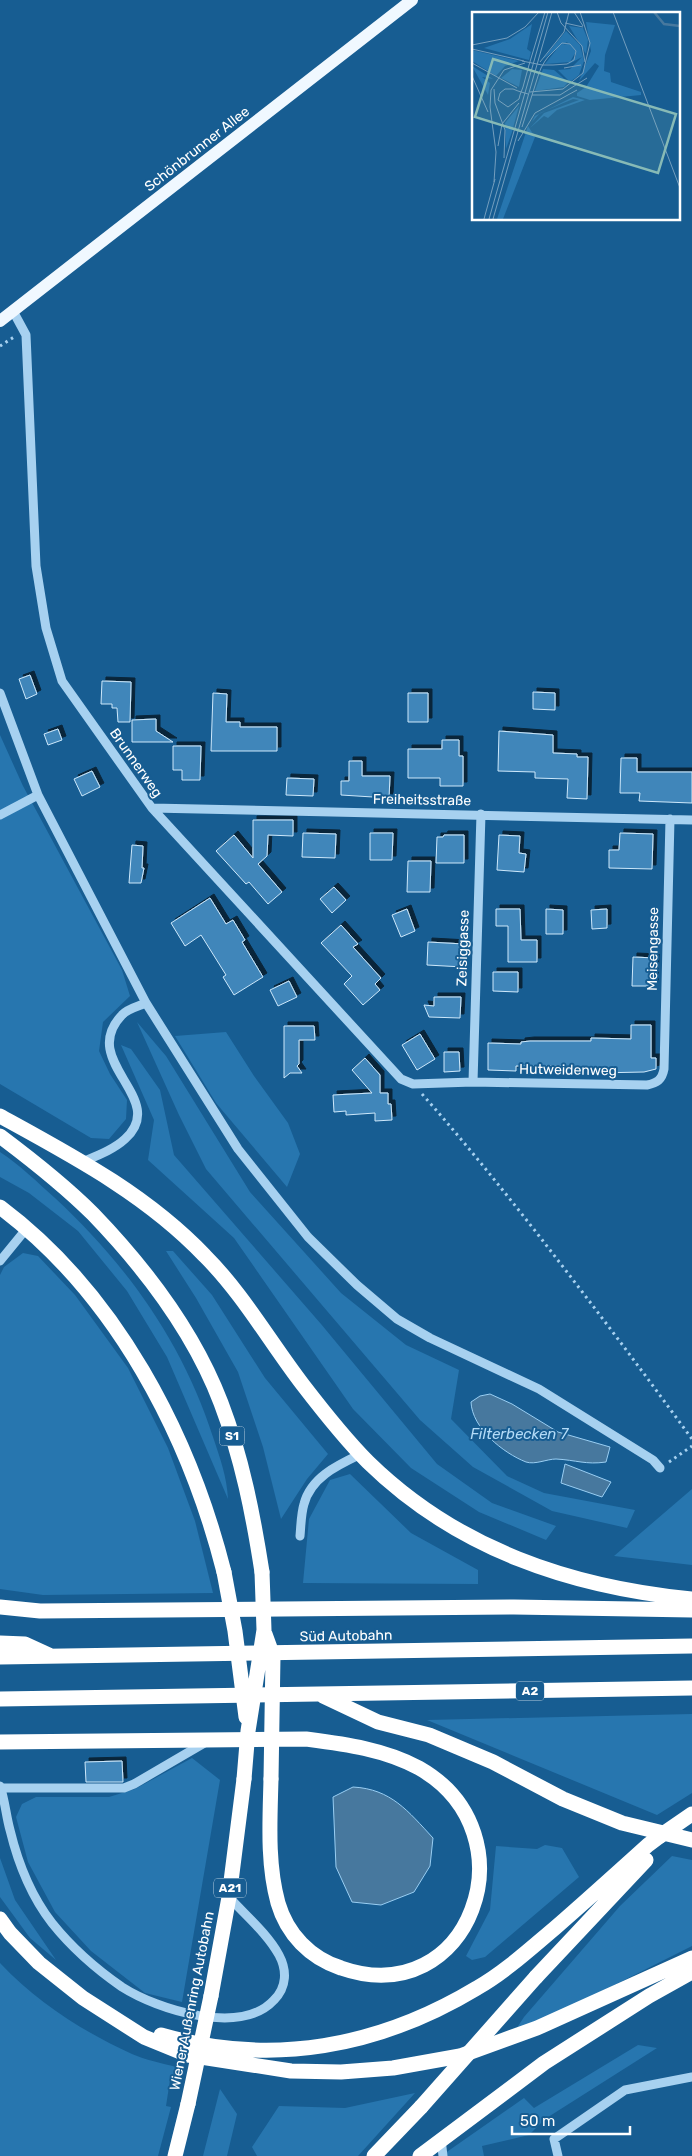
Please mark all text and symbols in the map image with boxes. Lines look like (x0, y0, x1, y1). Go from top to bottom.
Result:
inset map (472, 12, 680, 220)
street label: Schönbrunner Allee (141, 103, 253, 195)
street label: Brunnerweg (106, 725, 166, 801)
street label: Freiheitsstraße (373, 791, 471, 809)
street label: Meisengasse (644, 907, 662, 991)
street label: Zeisiggasse (453, 909, 473, 987)
street label: Hutweidenweg (519, 1061, 617, 1079)
water label: Filterbecken 7 (470, 1425, 569, 1443)
road number: S1 (220, 1426, 244, 1445)
street label: Süd Autobahn (299, 1627, 393, 1645)
road number: A2 (516, 1682, 544, 1700)
road number: A21 (214, 1879, 246, 1898)
street label: Wiener Außenring Autobahn (166, 1910, 218, 2092)
scale bar (512, 2104, 630, 2136)
text: 50 m (520, 2112, 555, 2130)

